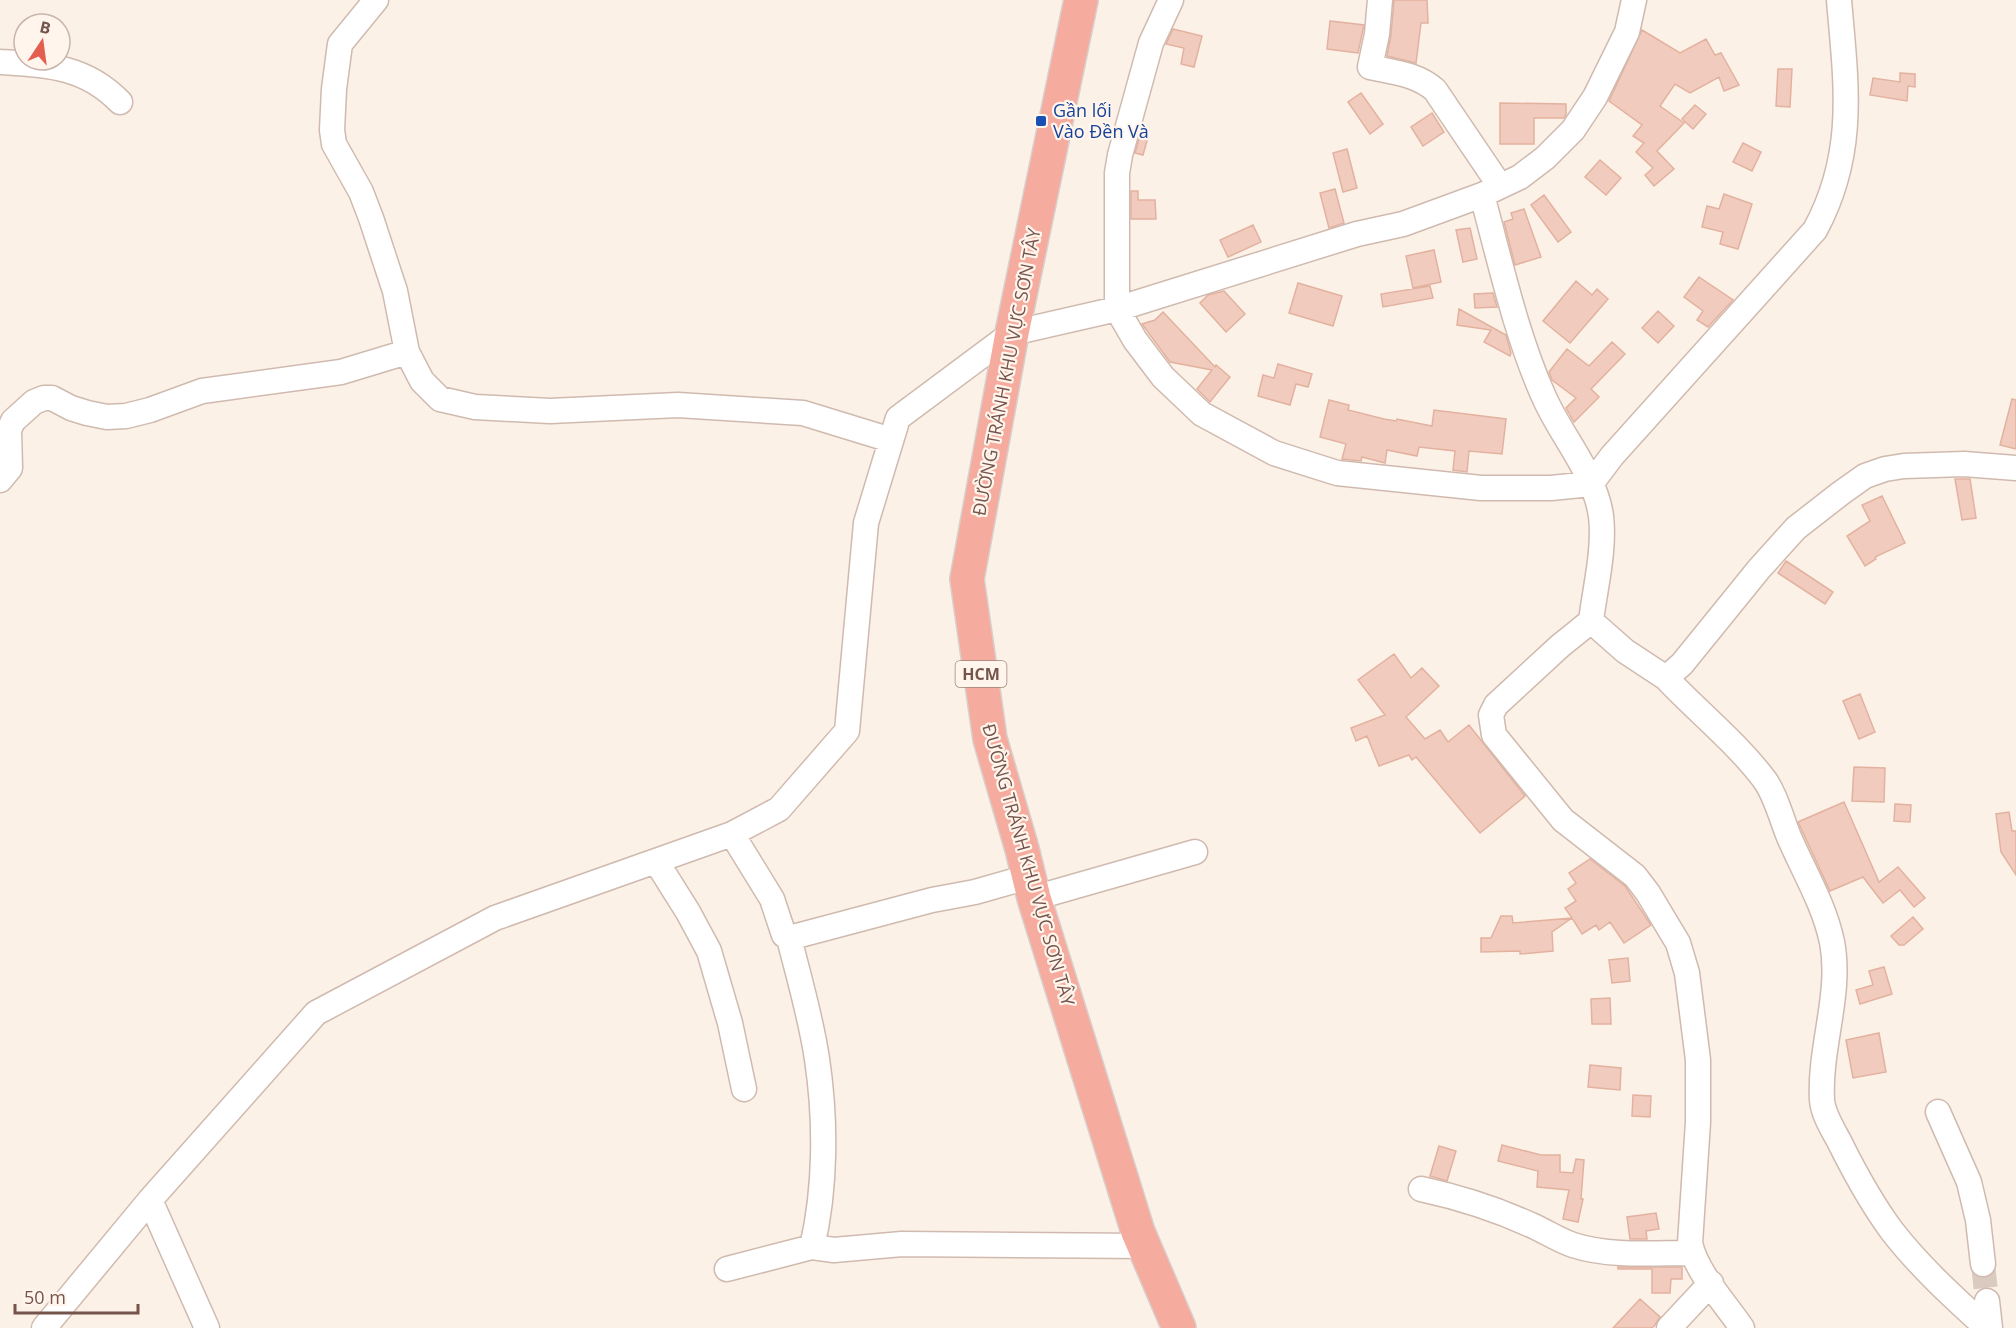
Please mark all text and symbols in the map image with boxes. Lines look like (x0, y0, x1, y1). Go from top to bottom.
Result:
north arrow (12, 12, 72, 72)
text: B (38, 15, 53, 39)
place label: Gần lối Vào Đền Và (1053, 98, 1149, 143)
marker: Gần lối Vào Đền Và (1034, 114, 1048, 128)
street label: ĐƯỜNG TRÁNH KHU VỰC SƠN TÂY (966, 225, 1046, 518)
road number: HCM (956, 661, 1006, 687)
street label: ĐƯỜNG TRÁNH KHU VỰC SƠN TÂY (977, 721, 1081, 1010)
scale bar (15, 1277, 138, 1315)
text: 50 m (24, 1285, 66, 1309)

